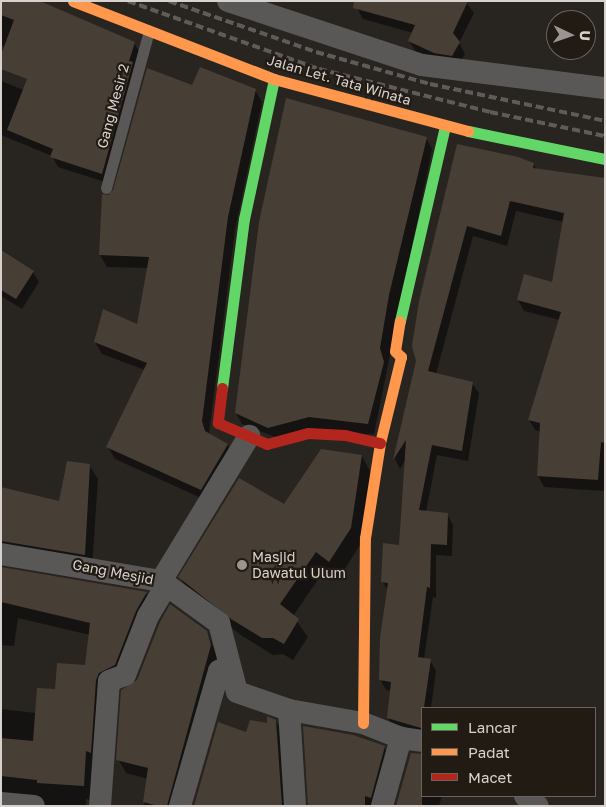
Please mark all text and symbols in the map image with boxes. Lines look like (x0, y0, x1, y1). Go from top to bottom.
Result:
north arrow (546, 10, 596, 60)
text: U (577, 30, 594, 41)
street label: Jalan Let. Tata Winata (265, 51, 413, 109)
street label: Gang Mesir 2 (94, 62, 132, 150)
place label: Masjid Dawatul Ulum (252, 549, 346, 582)
street label: Gang Mesjid (71, 556, 155, 588)
marker: Masjid Dawatul Ulum (236, 559, 248, 571)
legend (421, 707, 596, 797)
text: Lancar (468, 718, 517, 736)
text: Padat (468, 743, 510, 761)
text: Macet (468, 768, 512, 786)

